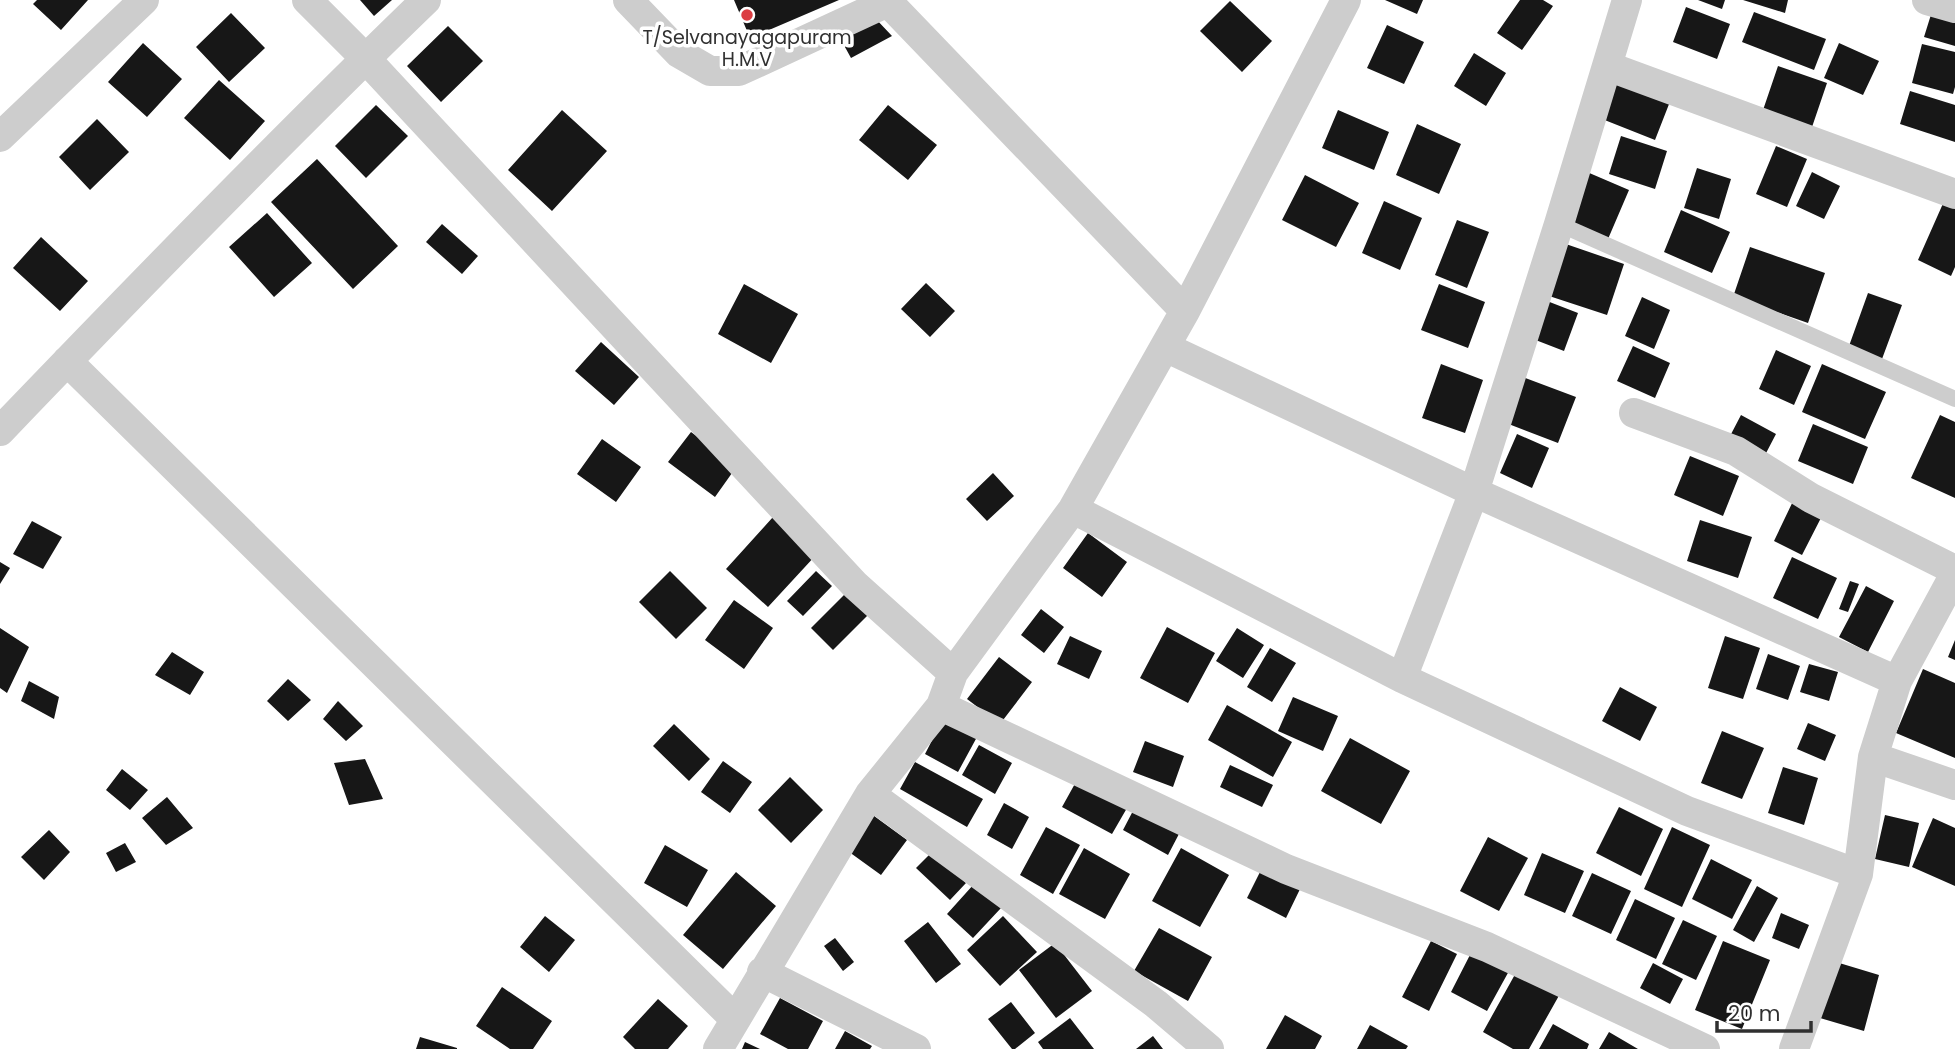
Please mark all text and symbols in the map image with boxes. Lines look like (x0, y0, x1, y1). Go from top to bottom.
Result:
marker: T/Selvanayagapuram H.M.V (739, 7, 755, 23)
place label: T/Selvanayagapuram H.M.V (642, 24, 852, 73)
scale bar (1717, 990, 1812, 1034)
text: 20 m (1728, 999, 1781, 1028)

